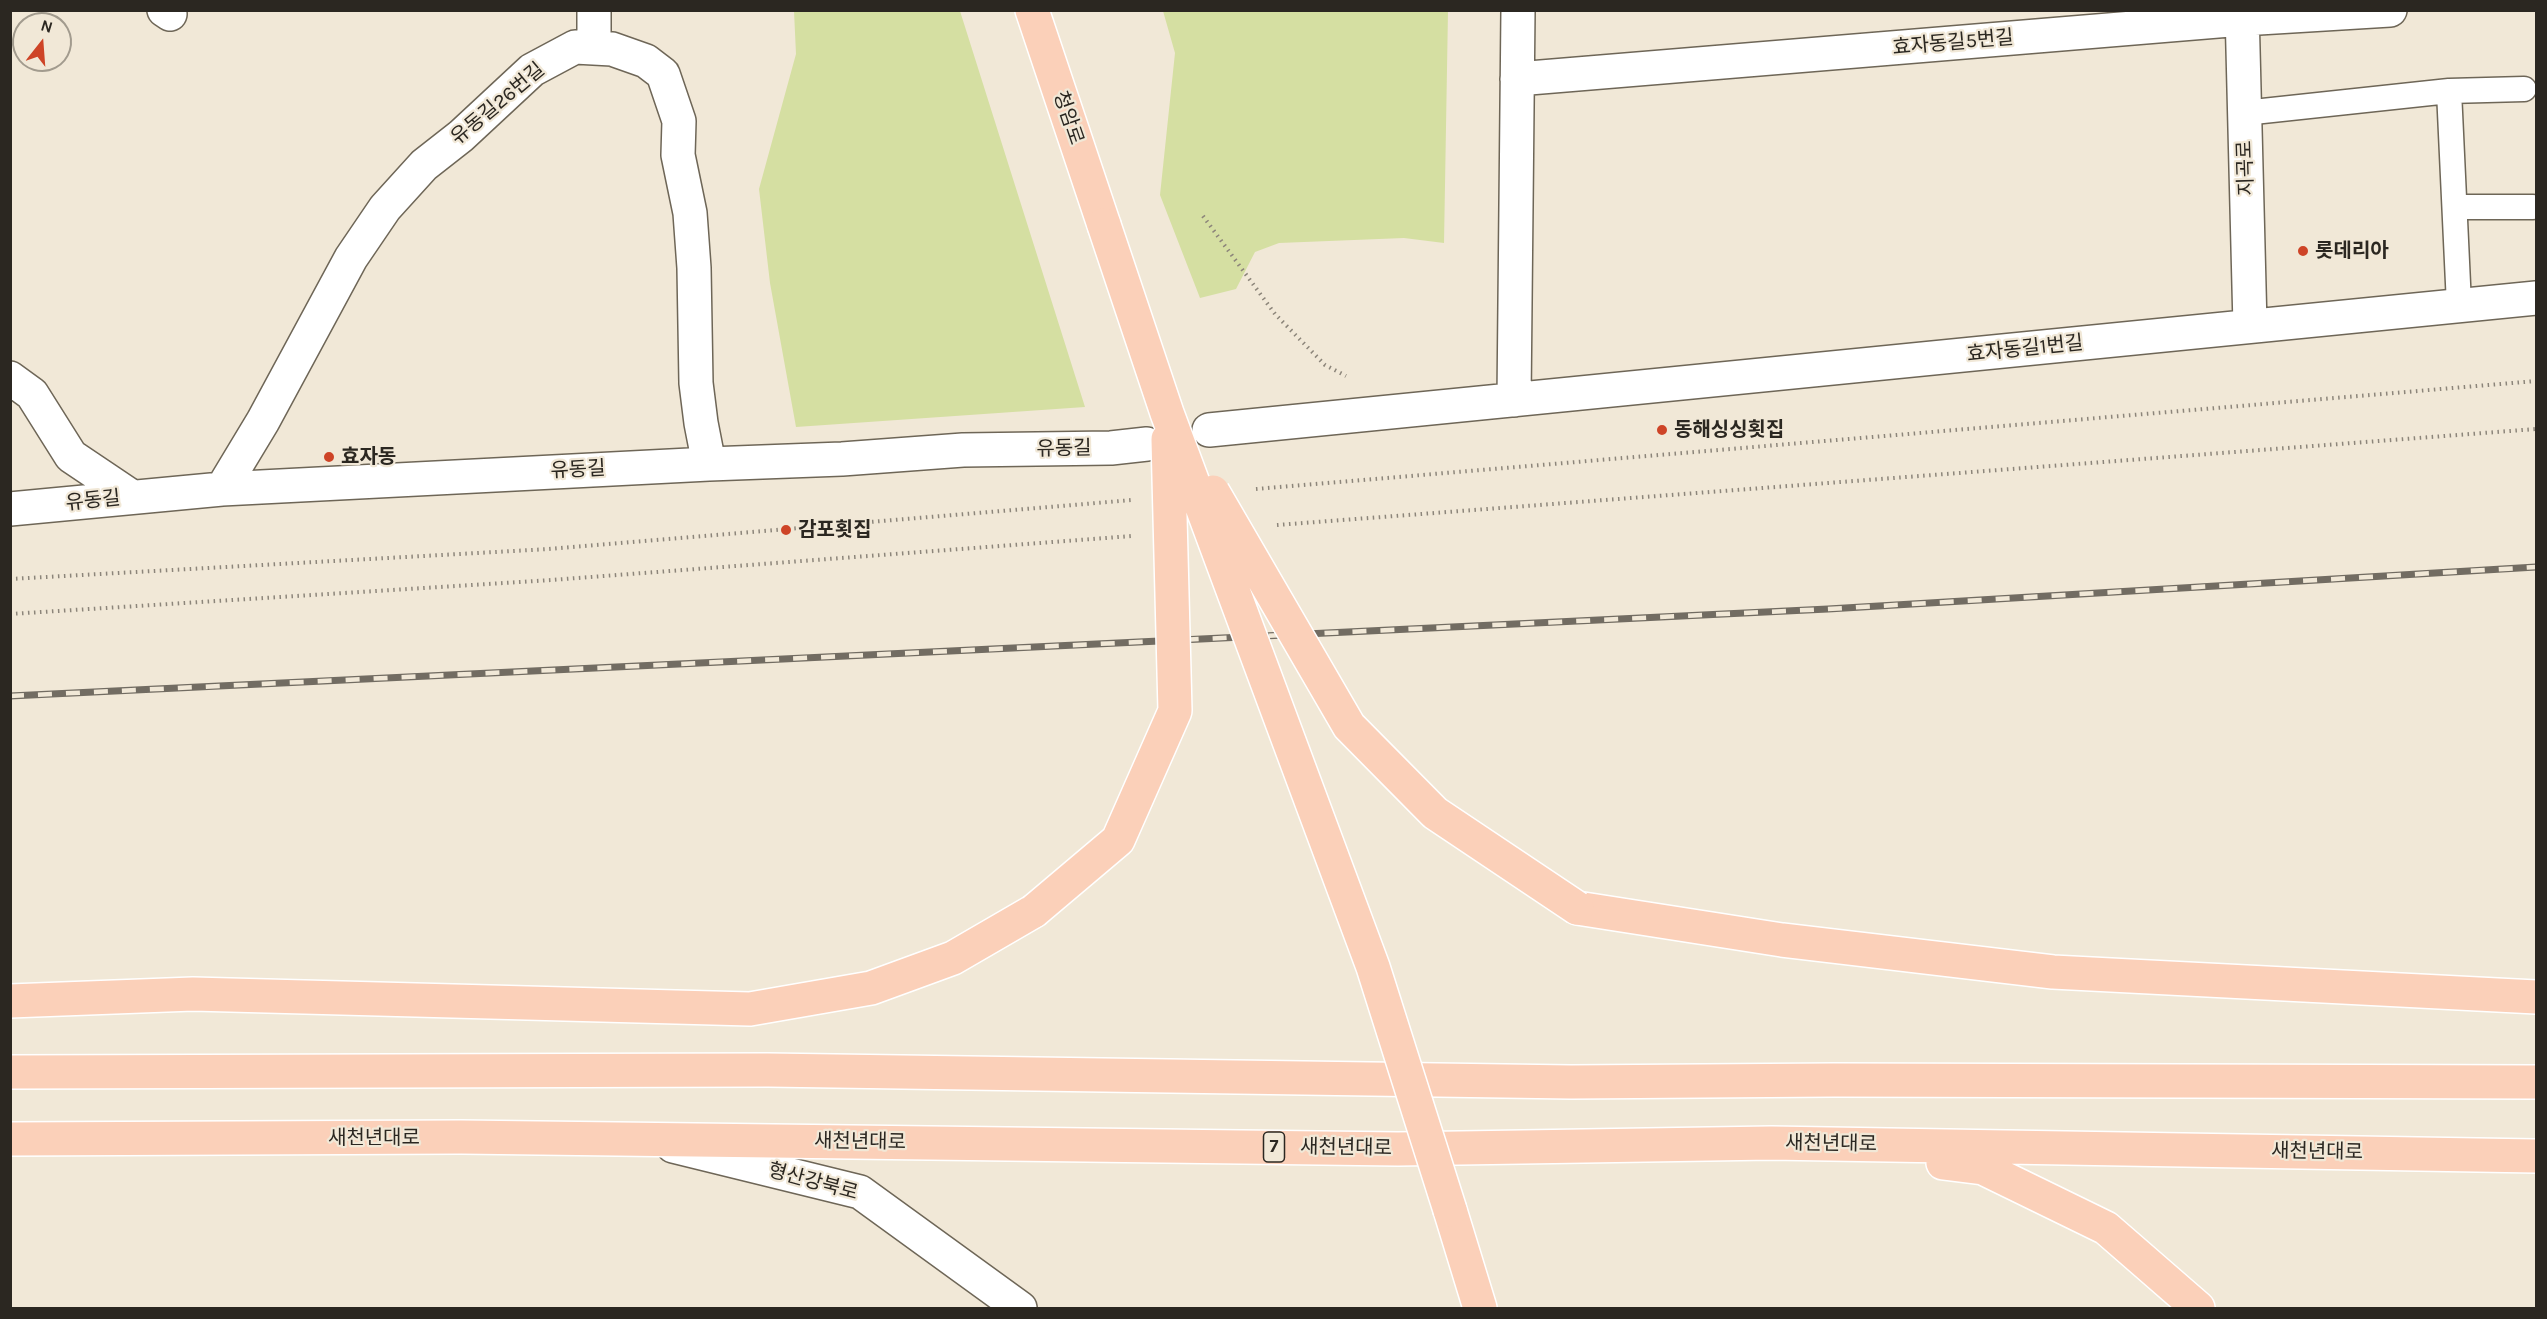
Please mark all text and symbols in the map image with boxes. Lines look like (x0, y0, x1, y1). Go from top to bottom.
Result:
north arrow (12, 12, 72, 72)
text: N (39, 15, 55, 37)
street label: 효자동길5번길 (1891, 26, 2015, 60)
street label: 유동길26번길 (446, 58, 550, 150)
street label: 청암로 (1048, 88, 1088, 148)
street label: 지곡로 (2233, 140, 2259, 196)
place label: 롯데리아 (2315, 239, 2389, 263)
marker: 롯데리아 (2296, 244, 2310, 258)
street label: 효자동길1번길 (1966, 331, 2084, 367)
place label: 동해싱싱횟집 (1674, 418, 1784, 442)
marker: 동해싱싱횟집 (1655, 423, 1669, 437)
street label: 유동길 (1036, 437, 1092, 461)
place label: 효자동 (341, 445, 396, 469)
marker: 효자동 (322, 450, 336, 464)
street label: 유동길 (550, 457, 606, 483)
street label: 유동길 (64, 486, 122, 516)
place label: 감포횟집 (798, 518, 872, 542)
marker: 감포횟집 (779, 523, 793, 537)
street label: 새천년대로 (328, 1126, 420, 1150)
street label: 새천년대로 (814, 1129, 906, 1155)
street label: 새천년대로 (1785, 1131, 1877, 1157)
road number: 7 (1264, 1132, 1284, 1162)
street label: 새천년대로 (1300, 1135, 1392, 1161)
street label: 새천년대로 (2271, 1139, 2363, 1165)
street label: 형산강북로 (765, 1159, 861, 1205)

